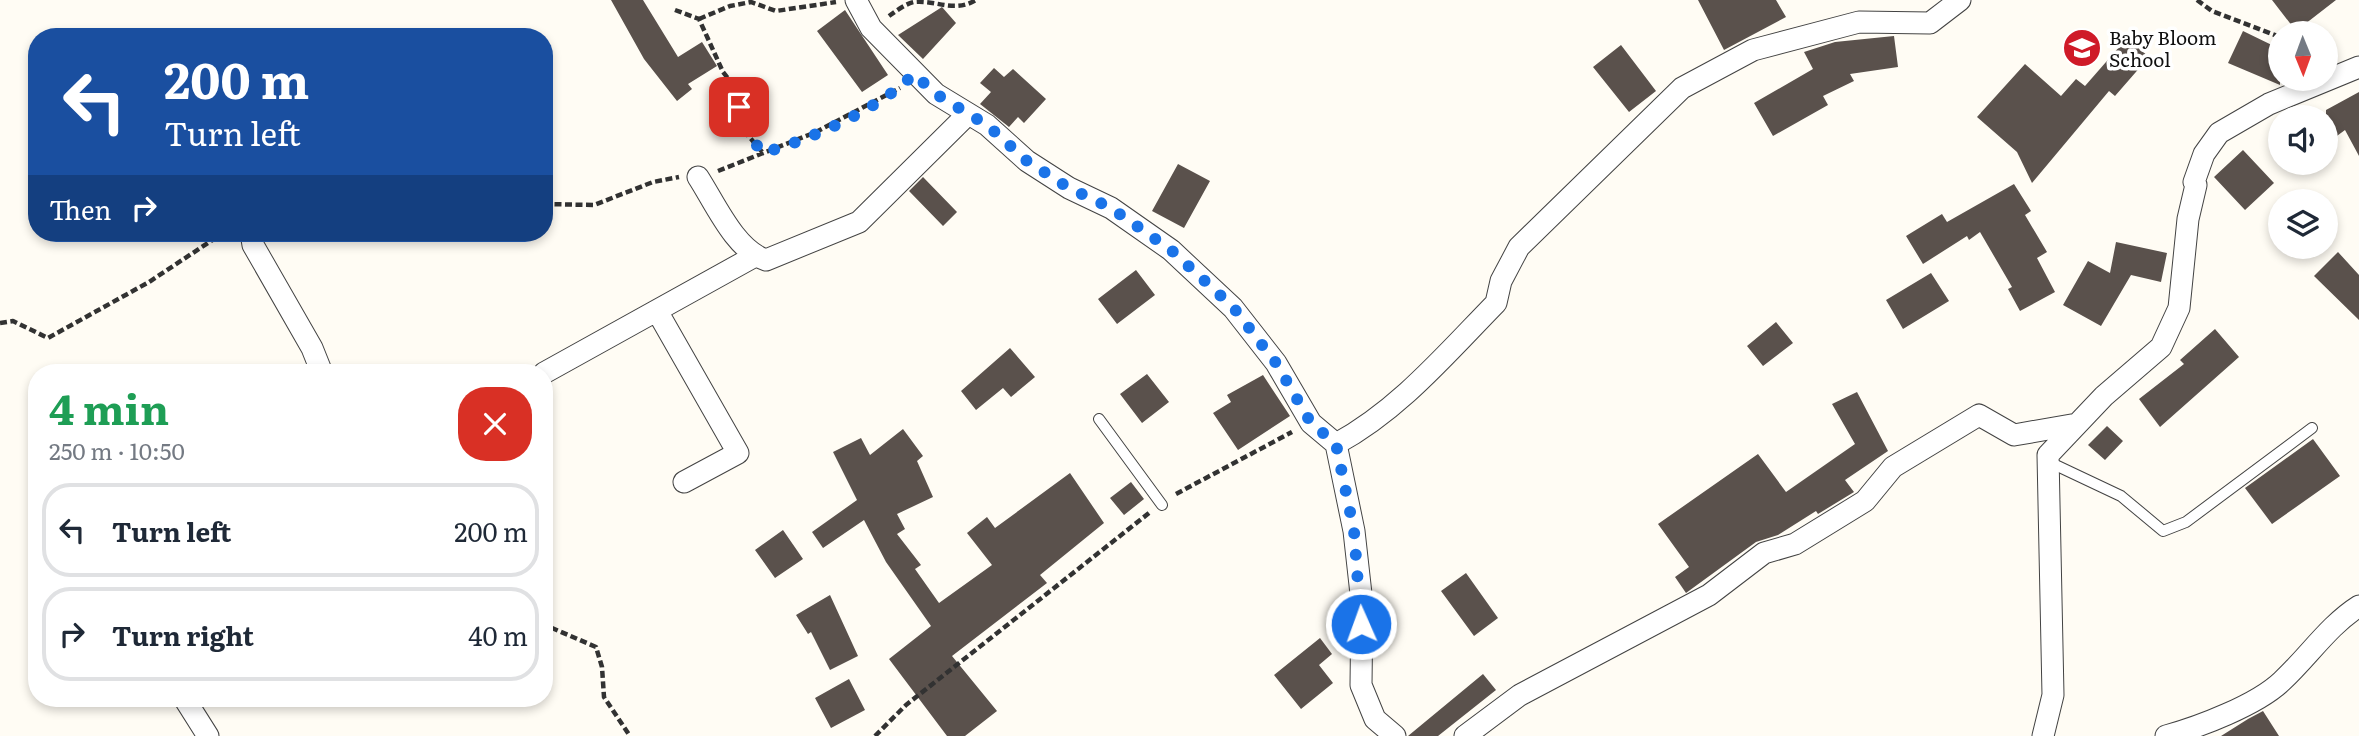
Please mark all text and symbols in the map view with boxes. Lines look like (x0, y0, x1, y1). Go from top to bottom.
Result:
north arrow (2268, 21, 2338, 91)
map controls (2268, 21, 2338, 259)
place label: Baby Bloom School (2109, 23, 2216, 73)
school or university icon: Baby Bloom School (2061, 27, 2103, 69)
text: 200 m (164, 41, 309, 114)
icon: left (49, 56, 140, 147)
pin (709, 77, 769, 137)
icon: arrive (720, 88, 758, 126)
button: sound (2268, 105, 2338, 175)
text: Turn left (164, 108, 301, 156)
text: Then (49, 189, 111, 228)
icon: right (125, 189, 163, 227)
button: layers (2268, 189, 2338, 259)
text: 4 min (49, 376, 169, 438)
button: close (458, 387, 532, 461)
text: 250 m · 10:50 (49, 433, 185, 467)
icon: left (53, 511, 91, 549)
text: Turn left (112, 511, 231, 550)
text: 200 m (454, 511, 528, 550)
position arrow (1324, 587, 1398, 661)
icon: right (53, 615, 91, 653)
text: Turn right (112, 615, 254, 654)
text: 40 m (468, 615, 528, 654)

